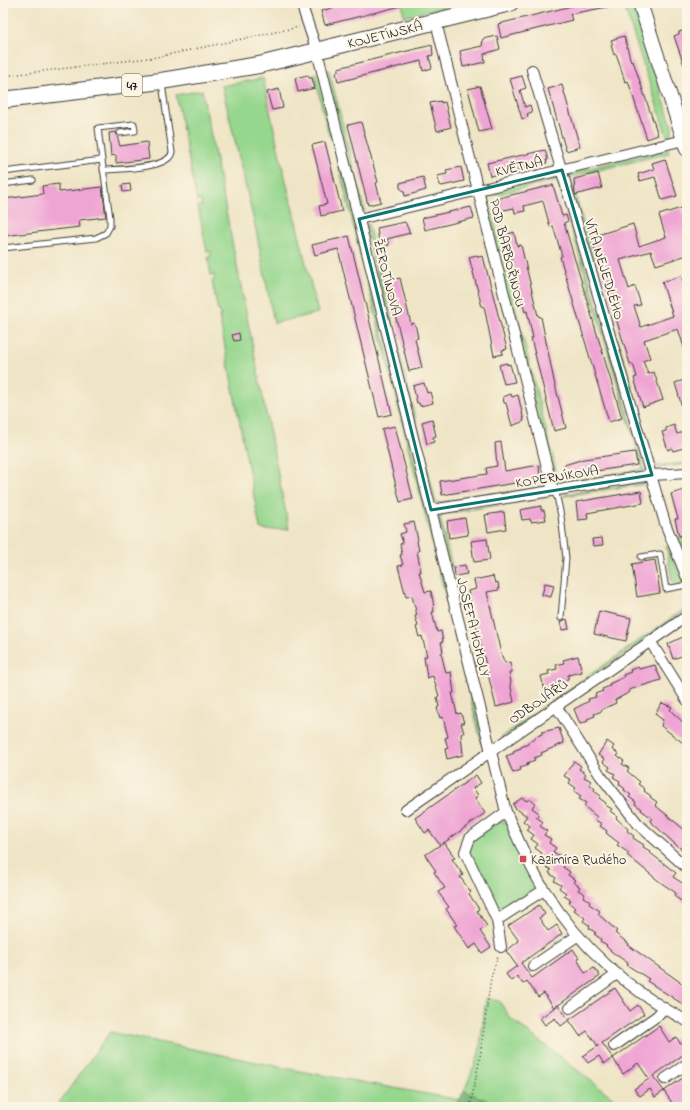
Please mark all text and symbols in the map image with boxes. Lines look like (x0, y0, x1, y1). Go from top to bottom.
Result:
street label: KOJETÍNSKÁ (345, 15, 425, 55)
road number: 47 (122, 74, 142, 96)
street label: KVĚTNÁ (493, 151, 545, 183)
street label: POD BARBOŘINOU (483, 197, 530, 310)
street label: VÍTA NEJEDLÉHO (578, 215, 629, 322)
street label: ŽEROTÍNOVA (367, 237, 406, 318)
street label: KOPERNÍKOVA (514, 461, 600, 494)
street label: JOSEFA HOMOLY (450, 576, 495, 680)
street label: ODBOJÁŘŮ (504, 674, 573, 730)
place label: Kazimíra Rudého (531, 850, 626, 871)
marker: Kazimíra Rudého (518, 854, 528, 864)

